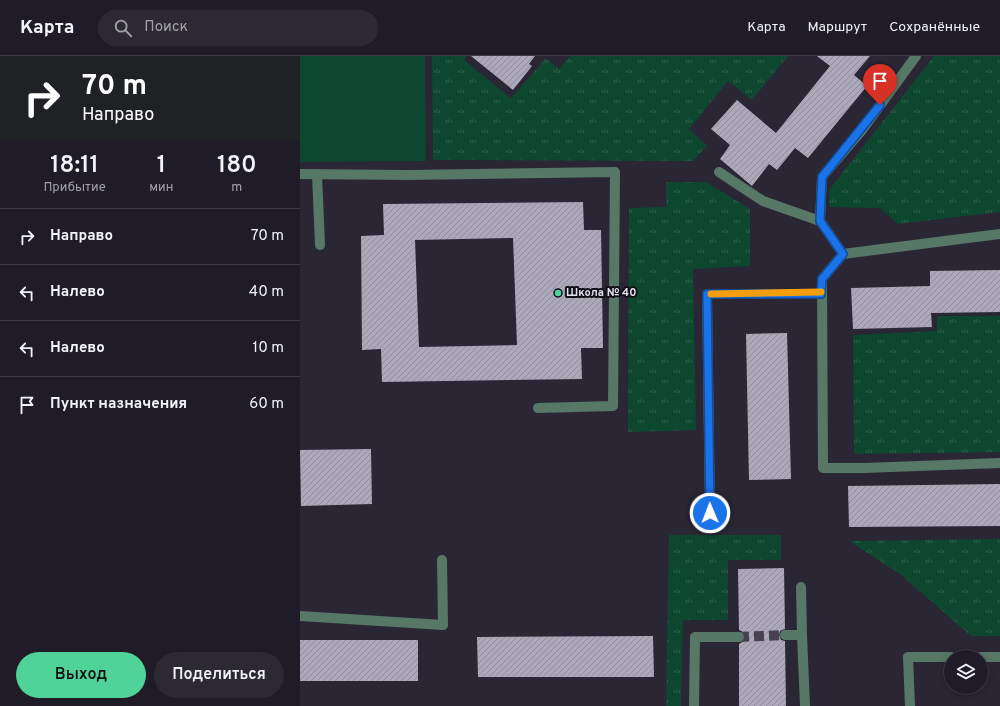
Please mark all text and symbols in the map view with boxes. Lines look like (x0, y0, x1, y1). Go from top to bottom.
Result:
search box (98, 10, 378, 46)
text: Карта (20, 16, 74, 40)
icon: search (112, 17, 134, 39)
text: Поиск (144, 18, 188, 37)
text: Карта (747, 19, 786, 36)
text: Маршрут (808, 19, 867, 36)
text: Сохранённые (889, 19, 980, 36)
pin (863, 64, 897, 105)
text: 70 m (82, 69, 147, 105)
icon: arrive (869, 70, 891, 92)
icon: right (16, 72, 68, 124)
text: Направо (82, 104, 154, 127)
text: 18:11 (50, 151, 99, 181)
text: 1 (157, 151, 166, 181)
text: 180 (217, 151, 257, 181)
text: Прибытие (43, 180, 106, 196)
text: мин (149, 180, 173, 196)
text: m (231, 180, 242, 196)
icon: right (16, 226, 38, 248)
text: Направо (50, 227, 113, 246)
text: 70 m (251, 227, 284, 246)
icon: left (16, 282, 38, 304)
text: Налево (50, 283, 105, 302)
text: 40 m (249, 283, 284, 302)
place label: Школа № 40 (566, 286, 636, 300)
marker: Школа № 40 (553, 288, 563, 298)
icon: left (16, 338, 38, 360)
text: Налево (50, 339, 105, 358)
text: 10 m (253, 339, 284, 358)
icon: arrive (16, 394, 38, 416)
text: Пункт назначения (50, 395, 187, 414)
text: 60 m (249, 395, 284, 414)
position arrow (689, 492, 731, 534)
map controls (944, 650, 988, 694)
button: layers (944, 650, 988, 694)
button: Выход (16, 652, 146, 698)
button: Поделиться (154, 652, 284, 698)

